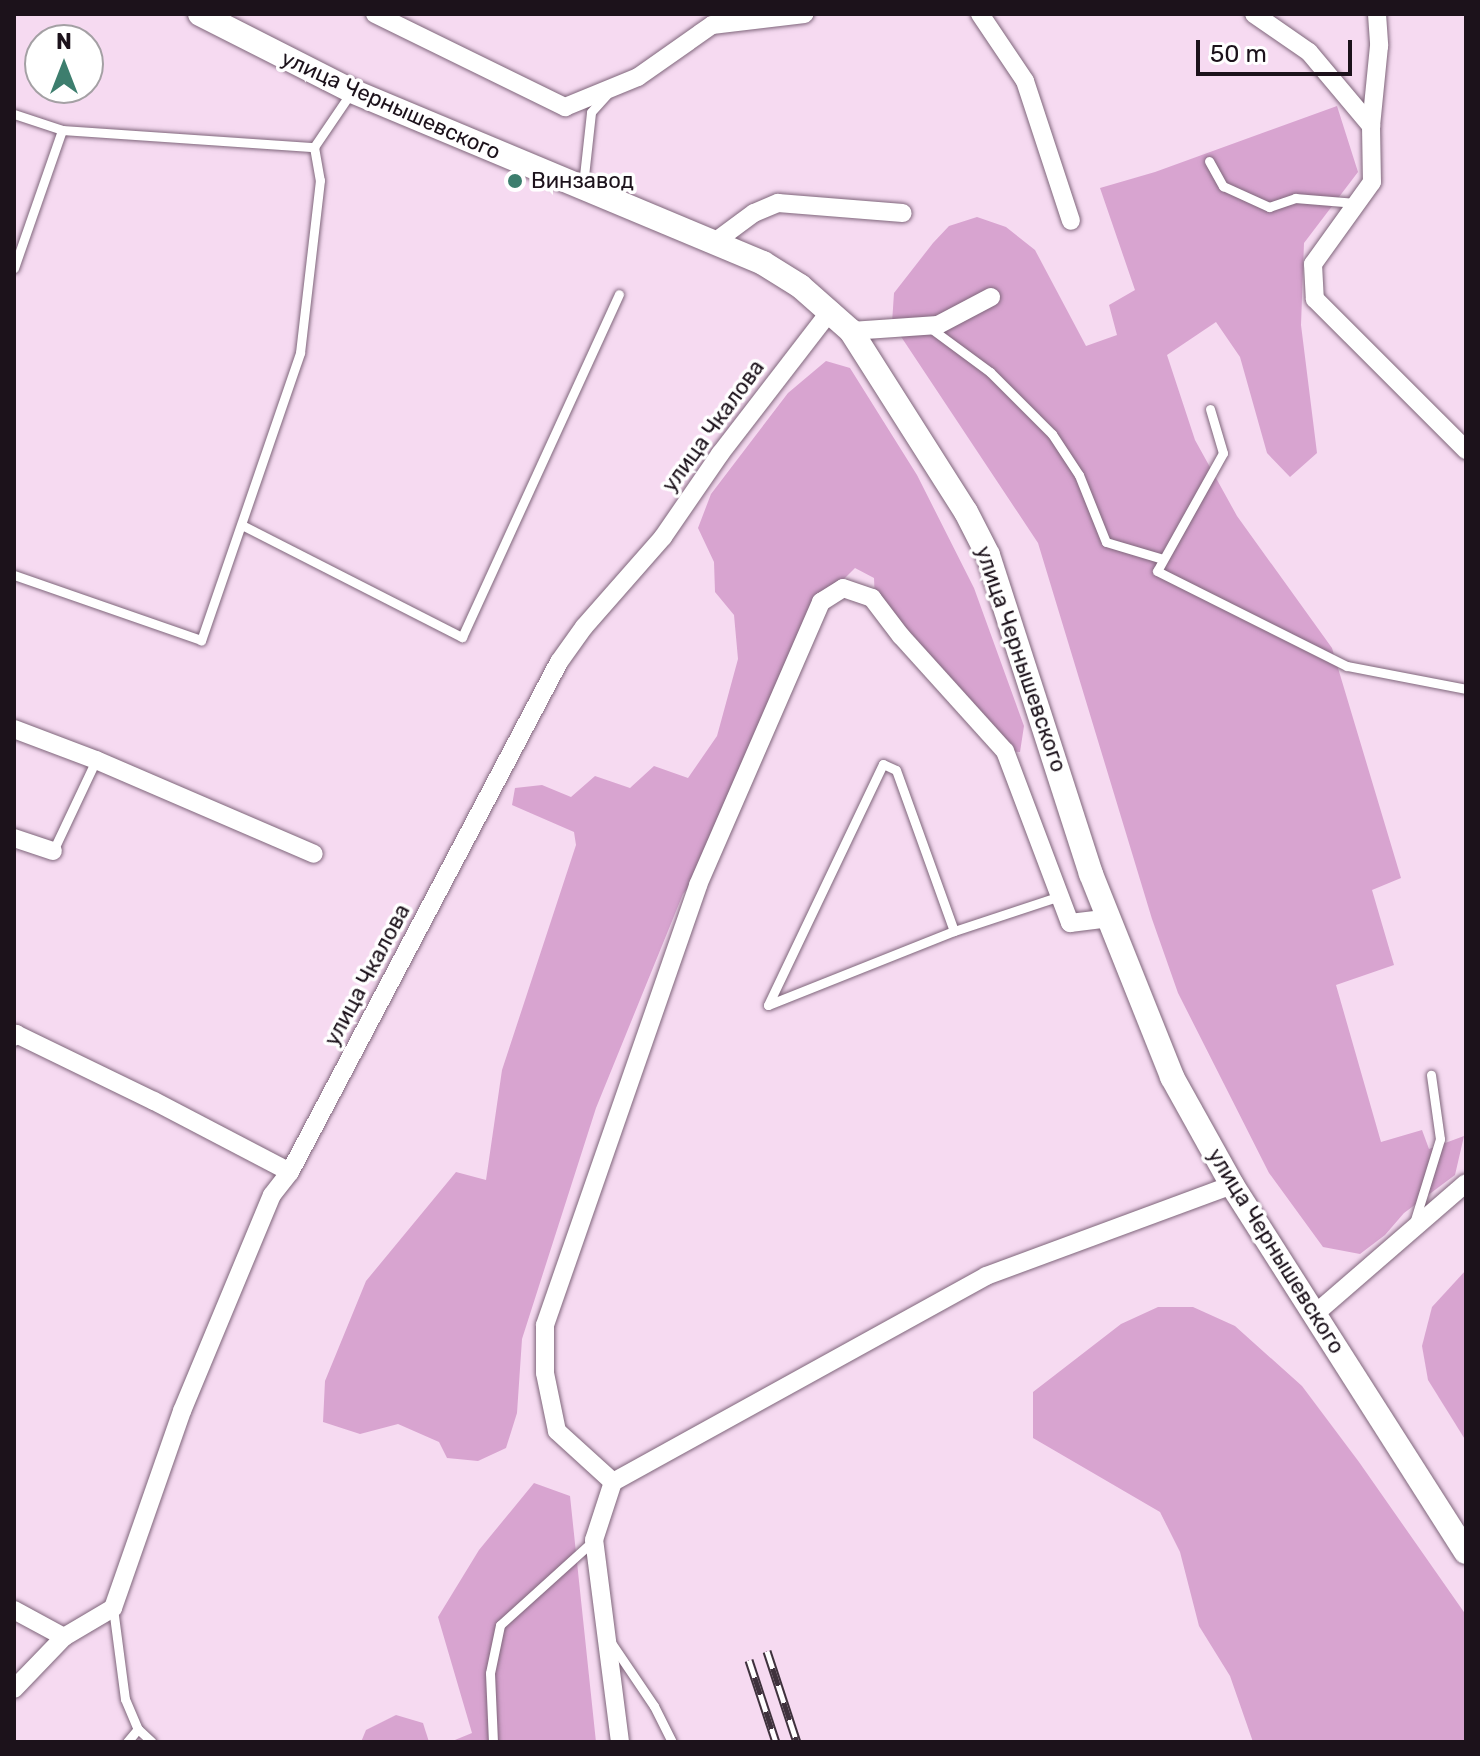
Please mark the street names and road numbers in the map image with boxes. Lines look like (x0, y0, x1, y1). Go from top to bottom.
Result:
street label: улица Чернышевского (277, 45, 505, 165)
street label: улица Чкалова (656, 355, 770, 497)
street label: улица Чернышевского (970, 543, 1072, 775)
street label: улица Чкалова (319, 900, 415, 1050)
street label: улица Чернышевского (1202, 1143, 1350, 1359)

